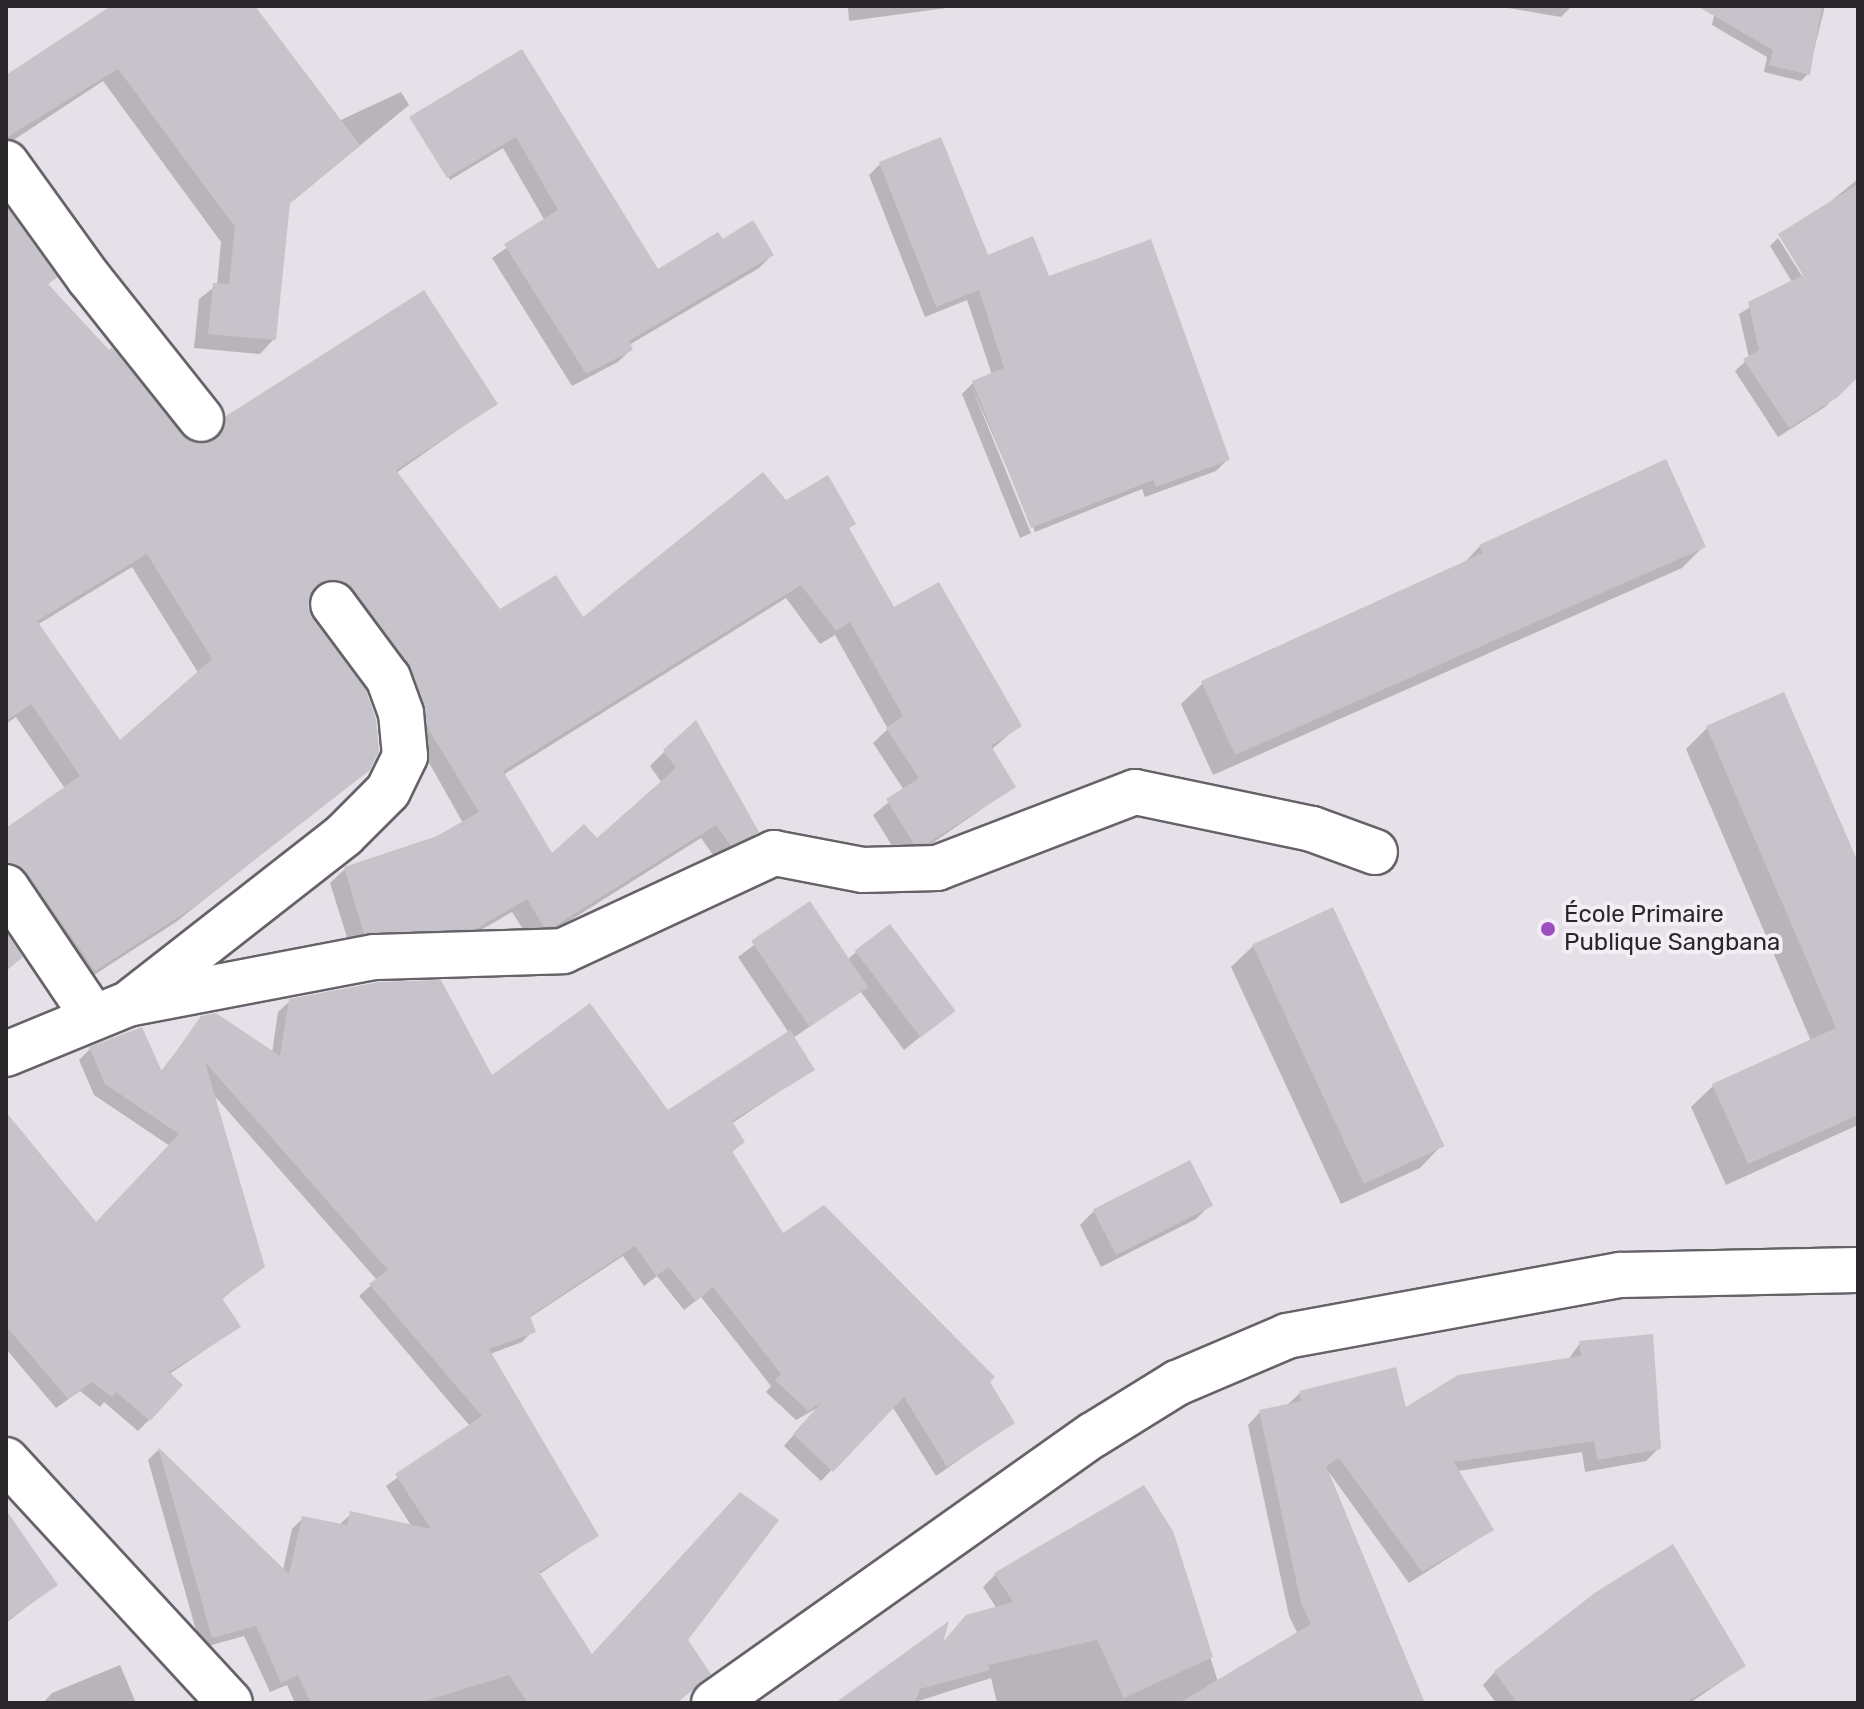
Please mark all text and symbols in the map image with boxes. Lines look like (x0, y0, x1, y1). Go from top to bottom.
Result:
place label: École Primaire Publique Sangbana (1564, 901, 1780, 957)
marker: École Primaire Publique Sangbana (1539, 920, 1557, 938)

